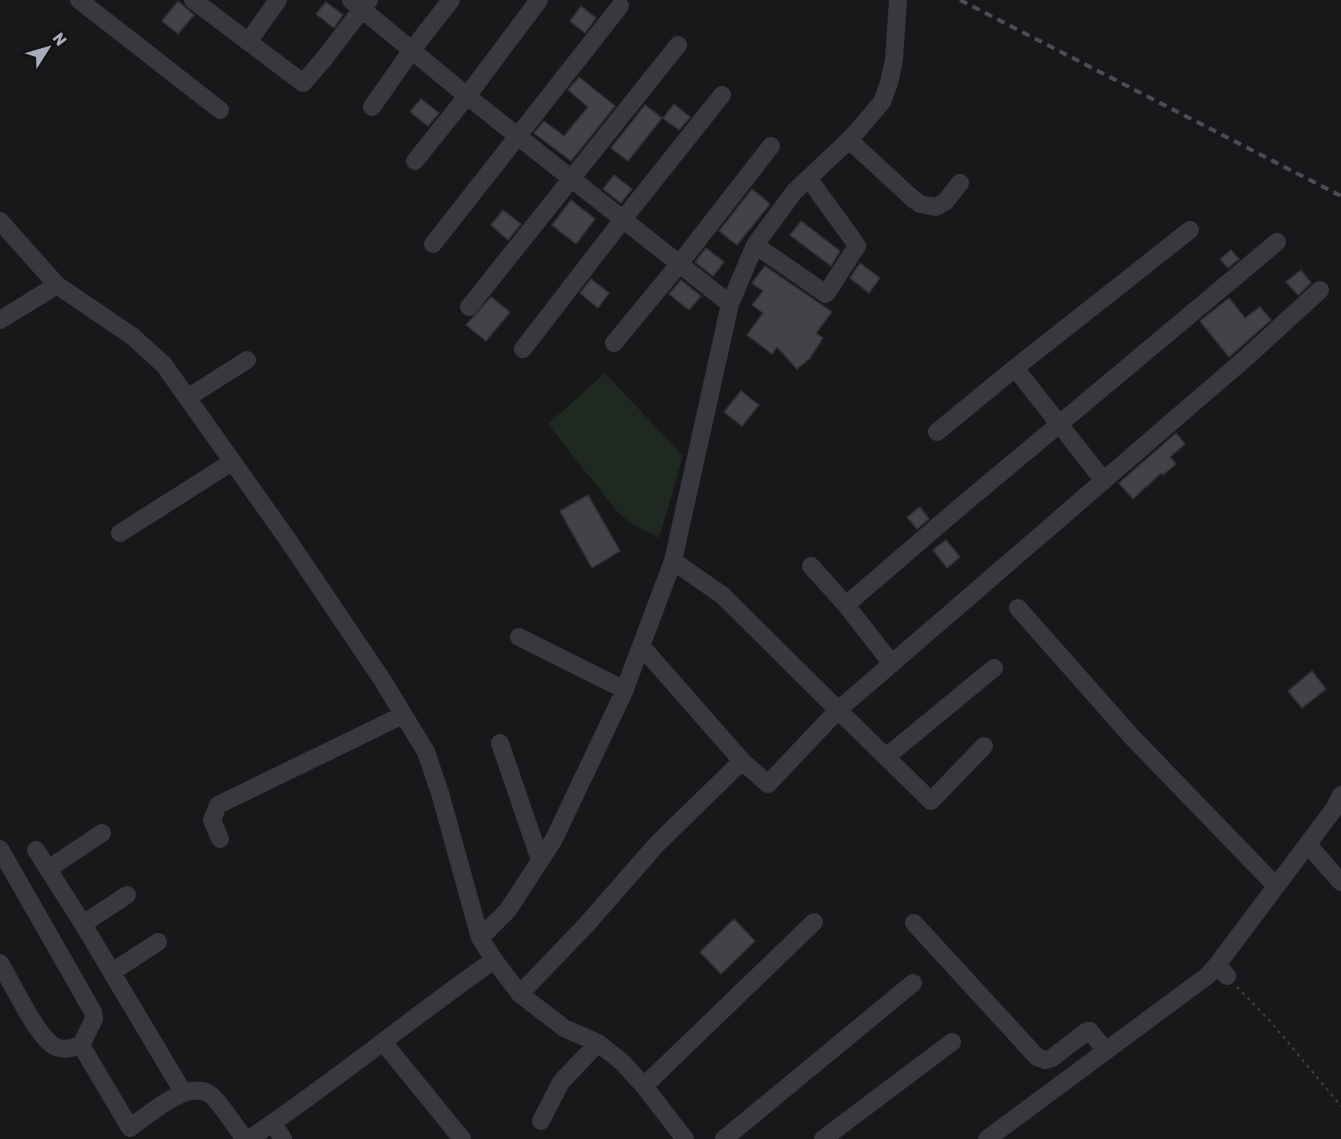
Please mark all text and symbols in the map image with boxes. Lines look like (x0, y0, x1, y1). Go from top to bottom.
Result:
north arrow (18, 18, 78, 78)
text: N (49, 29, 71, 50)

